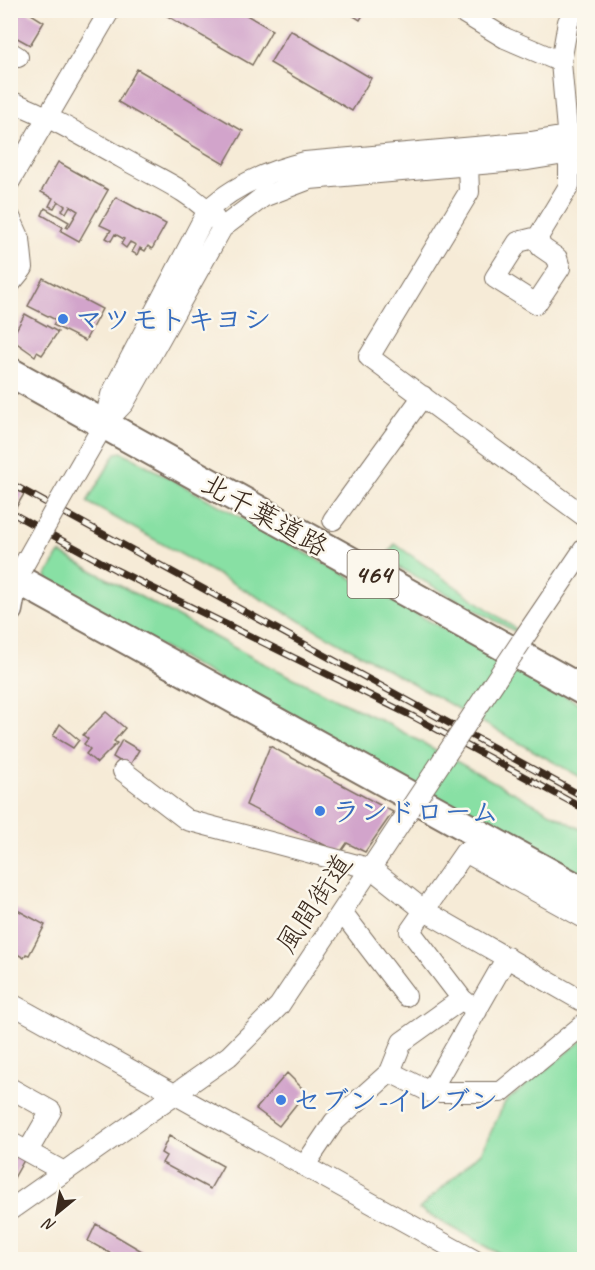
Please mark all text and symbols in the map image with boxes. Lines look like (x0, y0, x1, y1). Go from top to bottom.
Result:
place label: マツモトキヨシ (75, 302, 271, 337)
marker: マツモトキヨシ (56, 312, 70, 326)
street label: 北千葉道路 (195, 466, 335, 564)
road number: 464 (348, 550, 398, 598)
place label: ランドローム (332, 794, 499, 829)
marker: ランドローム (313, 804, 327, 818)
street label: 風間街道 (268, 847, 360, 959)
place label: セブン-イレブン (293, 1083, 498, 1118)
marker: セブン-イレブン (274, 1093, 288, 1107)
north arrow (27, 1183, 87, 1243)
text: N (38, 1212, 59, 1236)

